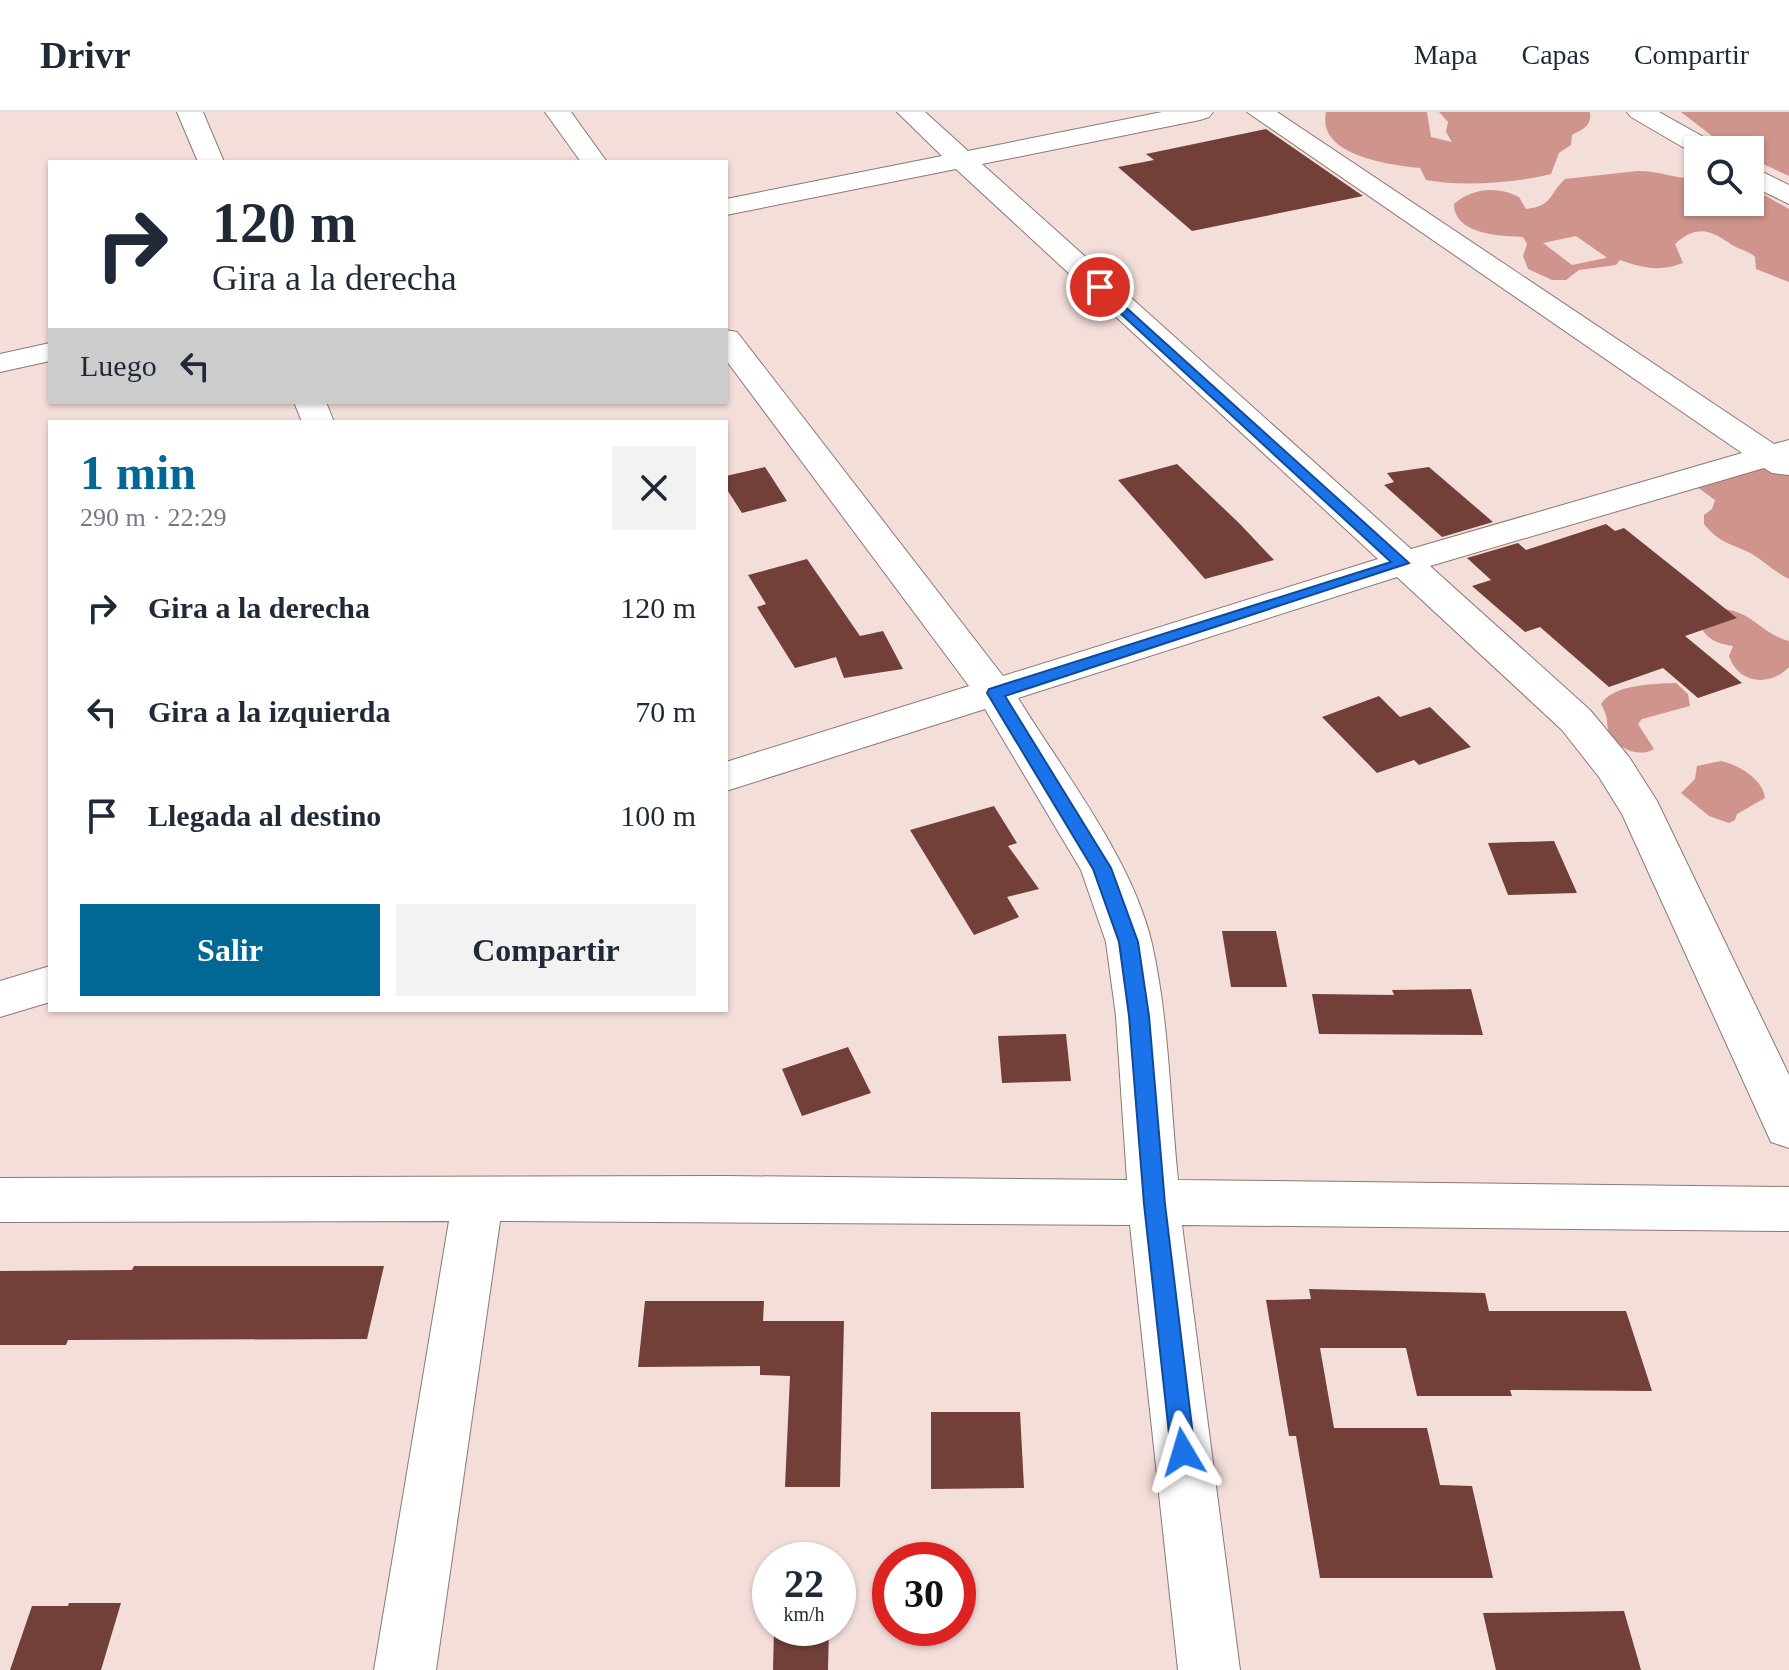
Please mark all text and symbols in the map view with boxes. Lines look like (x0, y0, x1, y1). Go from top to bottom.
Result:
text: Drivr (40, 34, 131, 76)
text: Mapa (1414, 39, 1477, 70)
text: Capas (1521, 39, 1590, 70)
text: Compartir (1634, 39, 1749, 70)
map controls (1684, 136, 1764, 216)
button: search (1684, 136, 1764, 216)
icon: right (80, 192, 184, 296)
text: 120 m (212, 192, 357, 254)
pin (1066, 253, 1134, 321)
text: Gira a la derecha (212, 258, 457, 298)
icon: arrive (1078, 265, 1122, 309)
icon: left (173, 344, 217, 388)
text: Luego (80, 349, 157, 382)
text: 1 min (80, 446, 196, 499)
button: close (612, 446, 696, 530)
text: 290 m · 22:29 (80, 503, 227, 532)
icon: right (80, 586, 124, 630)
text: Gira a la derecha (148, 591, 370, 624)
text: 120 m (620, 591, 696, 624)
icon: left (80, 690, 124, 734)
text: Gira a la izquierda (148, 695, 391, 728)
text: 70 m (635, 695, 696, 728)
icon: arrive (80, 794, 124, 838)
text: Llegada al destino (148, 799, 381, 832)
text: 100 m (620, 799, 696, 832)
button: Salir (80, 904, 380, 996)
button: Compartir (396, 904, 696, 996)
position arrow (1141, 1410, 1225, 1494)
speed limit sign: 30 (872, 1542, 976, 1646)
text: 22 (784, 1561, 824, 1606)
text: km/h (783, 1603, 825, 1625)

